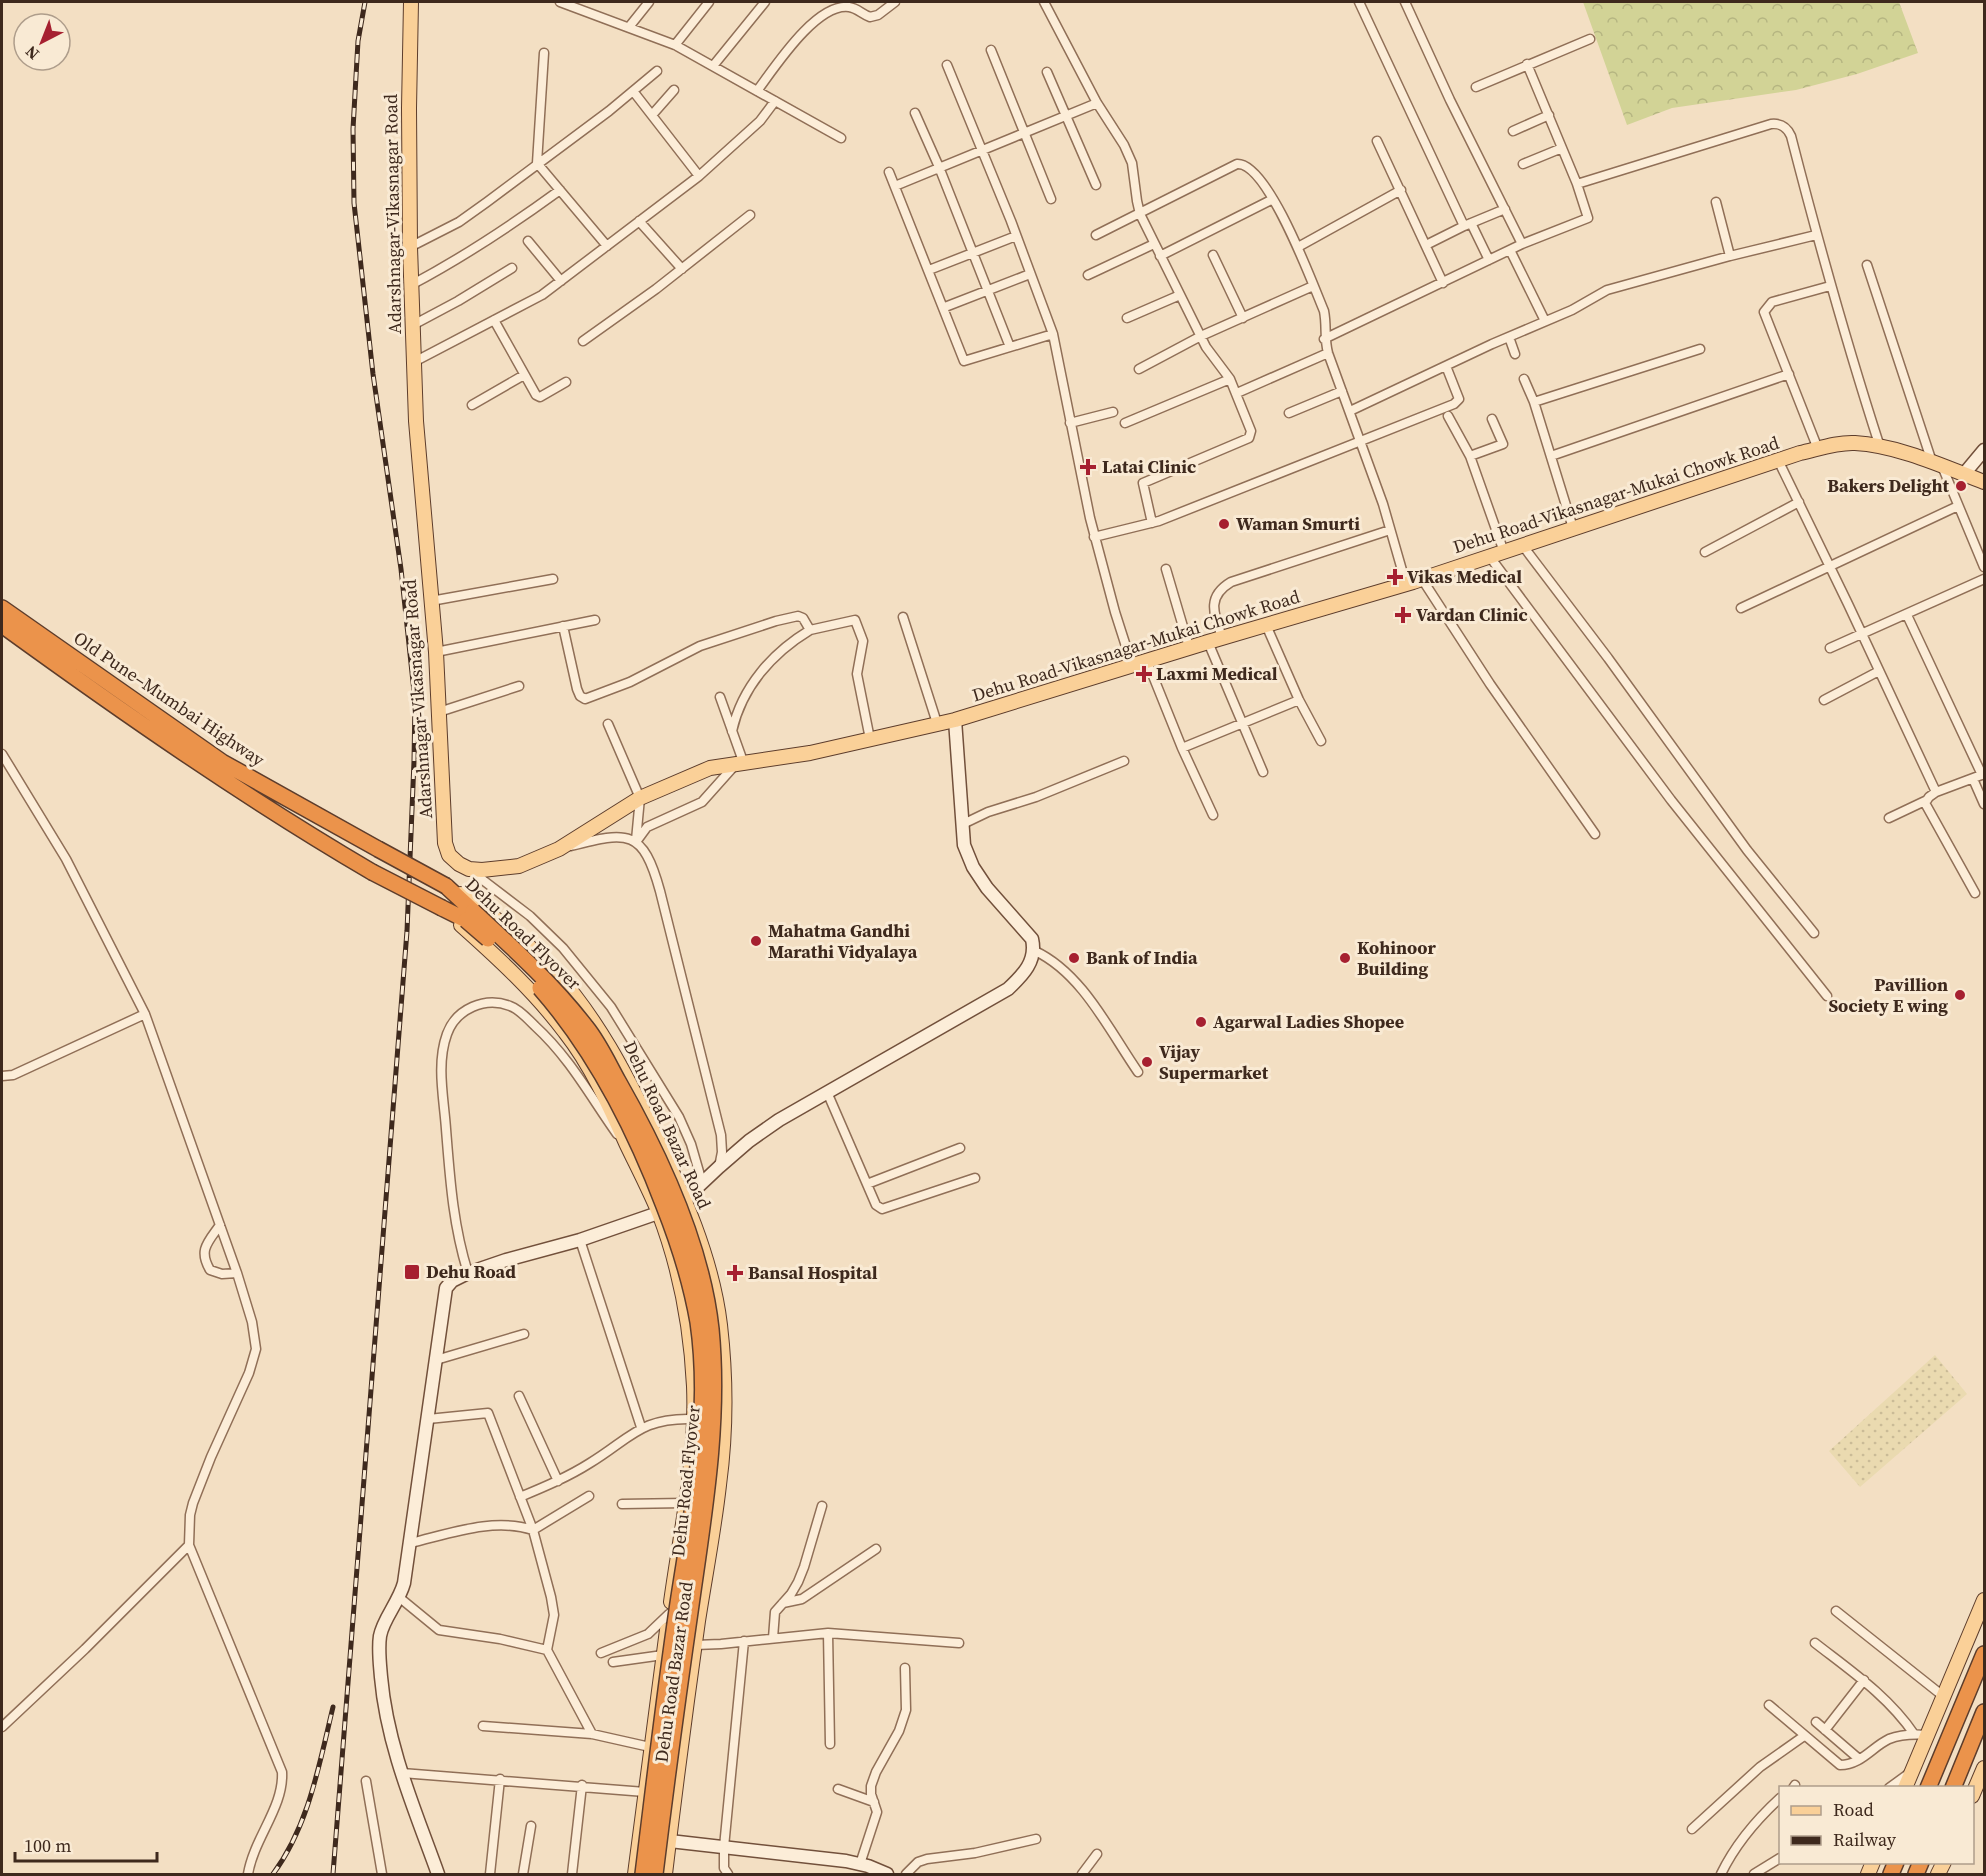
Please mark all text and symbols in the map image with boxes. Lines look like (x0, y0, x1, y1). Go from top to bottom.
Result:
north arrow (12, 12, 72, 72)
text: N (20, 41, 44, 65)
street label: Adarshnagar-Vikasnagar Road (378, 94, 407, 334)
street label: Dehu Road-Vikasnagar-Mukai Chowk Road (1450, 430, 1782, 559)
place label: Latai Clinic (1102, 454, 1196, 479)
marker: Latai Clinic (1079, 458, 1097, 476)
place label: Bakers Delight (1827, 473, 1950, 498)
marker: Bakers Delight (1954, 479, 1968, 493)
place label: Waman Smurti (1236, 511, 1360, 536)
marker: Waman Smurti (1217, 517, 1231, 531)
place label: Vikas Medical (1407, 564, 1522, 589)
marker: Vikas Medical (1388, 570, 1402, 584)
street label: Adarshnagar-Vikasnagar Road (397, 578, 438, 820)
street label: Dehu Road-Vikasnagar-Mukai Chowk Road (969, 584, 1303, 707)
place label: Vardan Clinic (1416, 602, 1528, 627)
marker: Vardan Clinic (1394, 606, 1412, 624)
street label: Old Pune–Mumbai Highway (69, 625, 270, 772)
place label: Laxmi Medical (1156, 661, 1278, 686)
marker: Laxmi Medical (1137, 667, 1151, 681)
street label: Dehu Road Flyover (460, 872, 587, 996)
place label: Mahatma Gandhi Marathi Vidyalaya (768, 918, 918, 964)
marker: Mahatma Gandhi Marathi Vidyalaya (749, 934, 763, 948)
place label: Kohinoor Building (1357, 935, 1437, 981)
place label: Bank of India (1086, 945, 1198, 970)
marker: Bank of India (1067, 951, 1081, 965)
marker: Kohinoor Building (1338, 951, 1352, 965)
place label: Pavillion Society E wing (1828, 972, 1948, 1018)
marker: Pavillion Society E wing (1953, 988, 1967, 1002)
place label: Agarwal Ladies Shopee (1213, 1009, 1404, 1034)
marker: Agarwal Ladies Shopee (1194, 1015, 1208, 1029)
street label: Dehu Road Bazar Road (618, 1037, 717, 1213)
place label: Vijay Supermarket (1159, 1039, 1269, 1085)
marker: Vijay Supermarket (1140, 1055, 1154, 1069)
place label: Dehu Road (426, 1259, 516, 1284)
place label: Bansal Hospital (748, 1260, 878, 1285)
marker: Dehu Road (403, 1263, 421, 1281)
marker: Bansal Hospital (726, 1264, 744, 1282)
street label: Dehu Road Flyover (665, 1404, 706, 1558)
street label: Dehu Road Bazar Road (648, 1580, 699, 1764)
legend (1779, 1786, 1974, 1864)
text: Road (1833, 1797, 1874, 1822)
scale bar (15, 1825, 158, 1863)
text: Railway (1833, 1827, 1897, 1852)
text: 100 m (24, 1833, 71, 1858)

